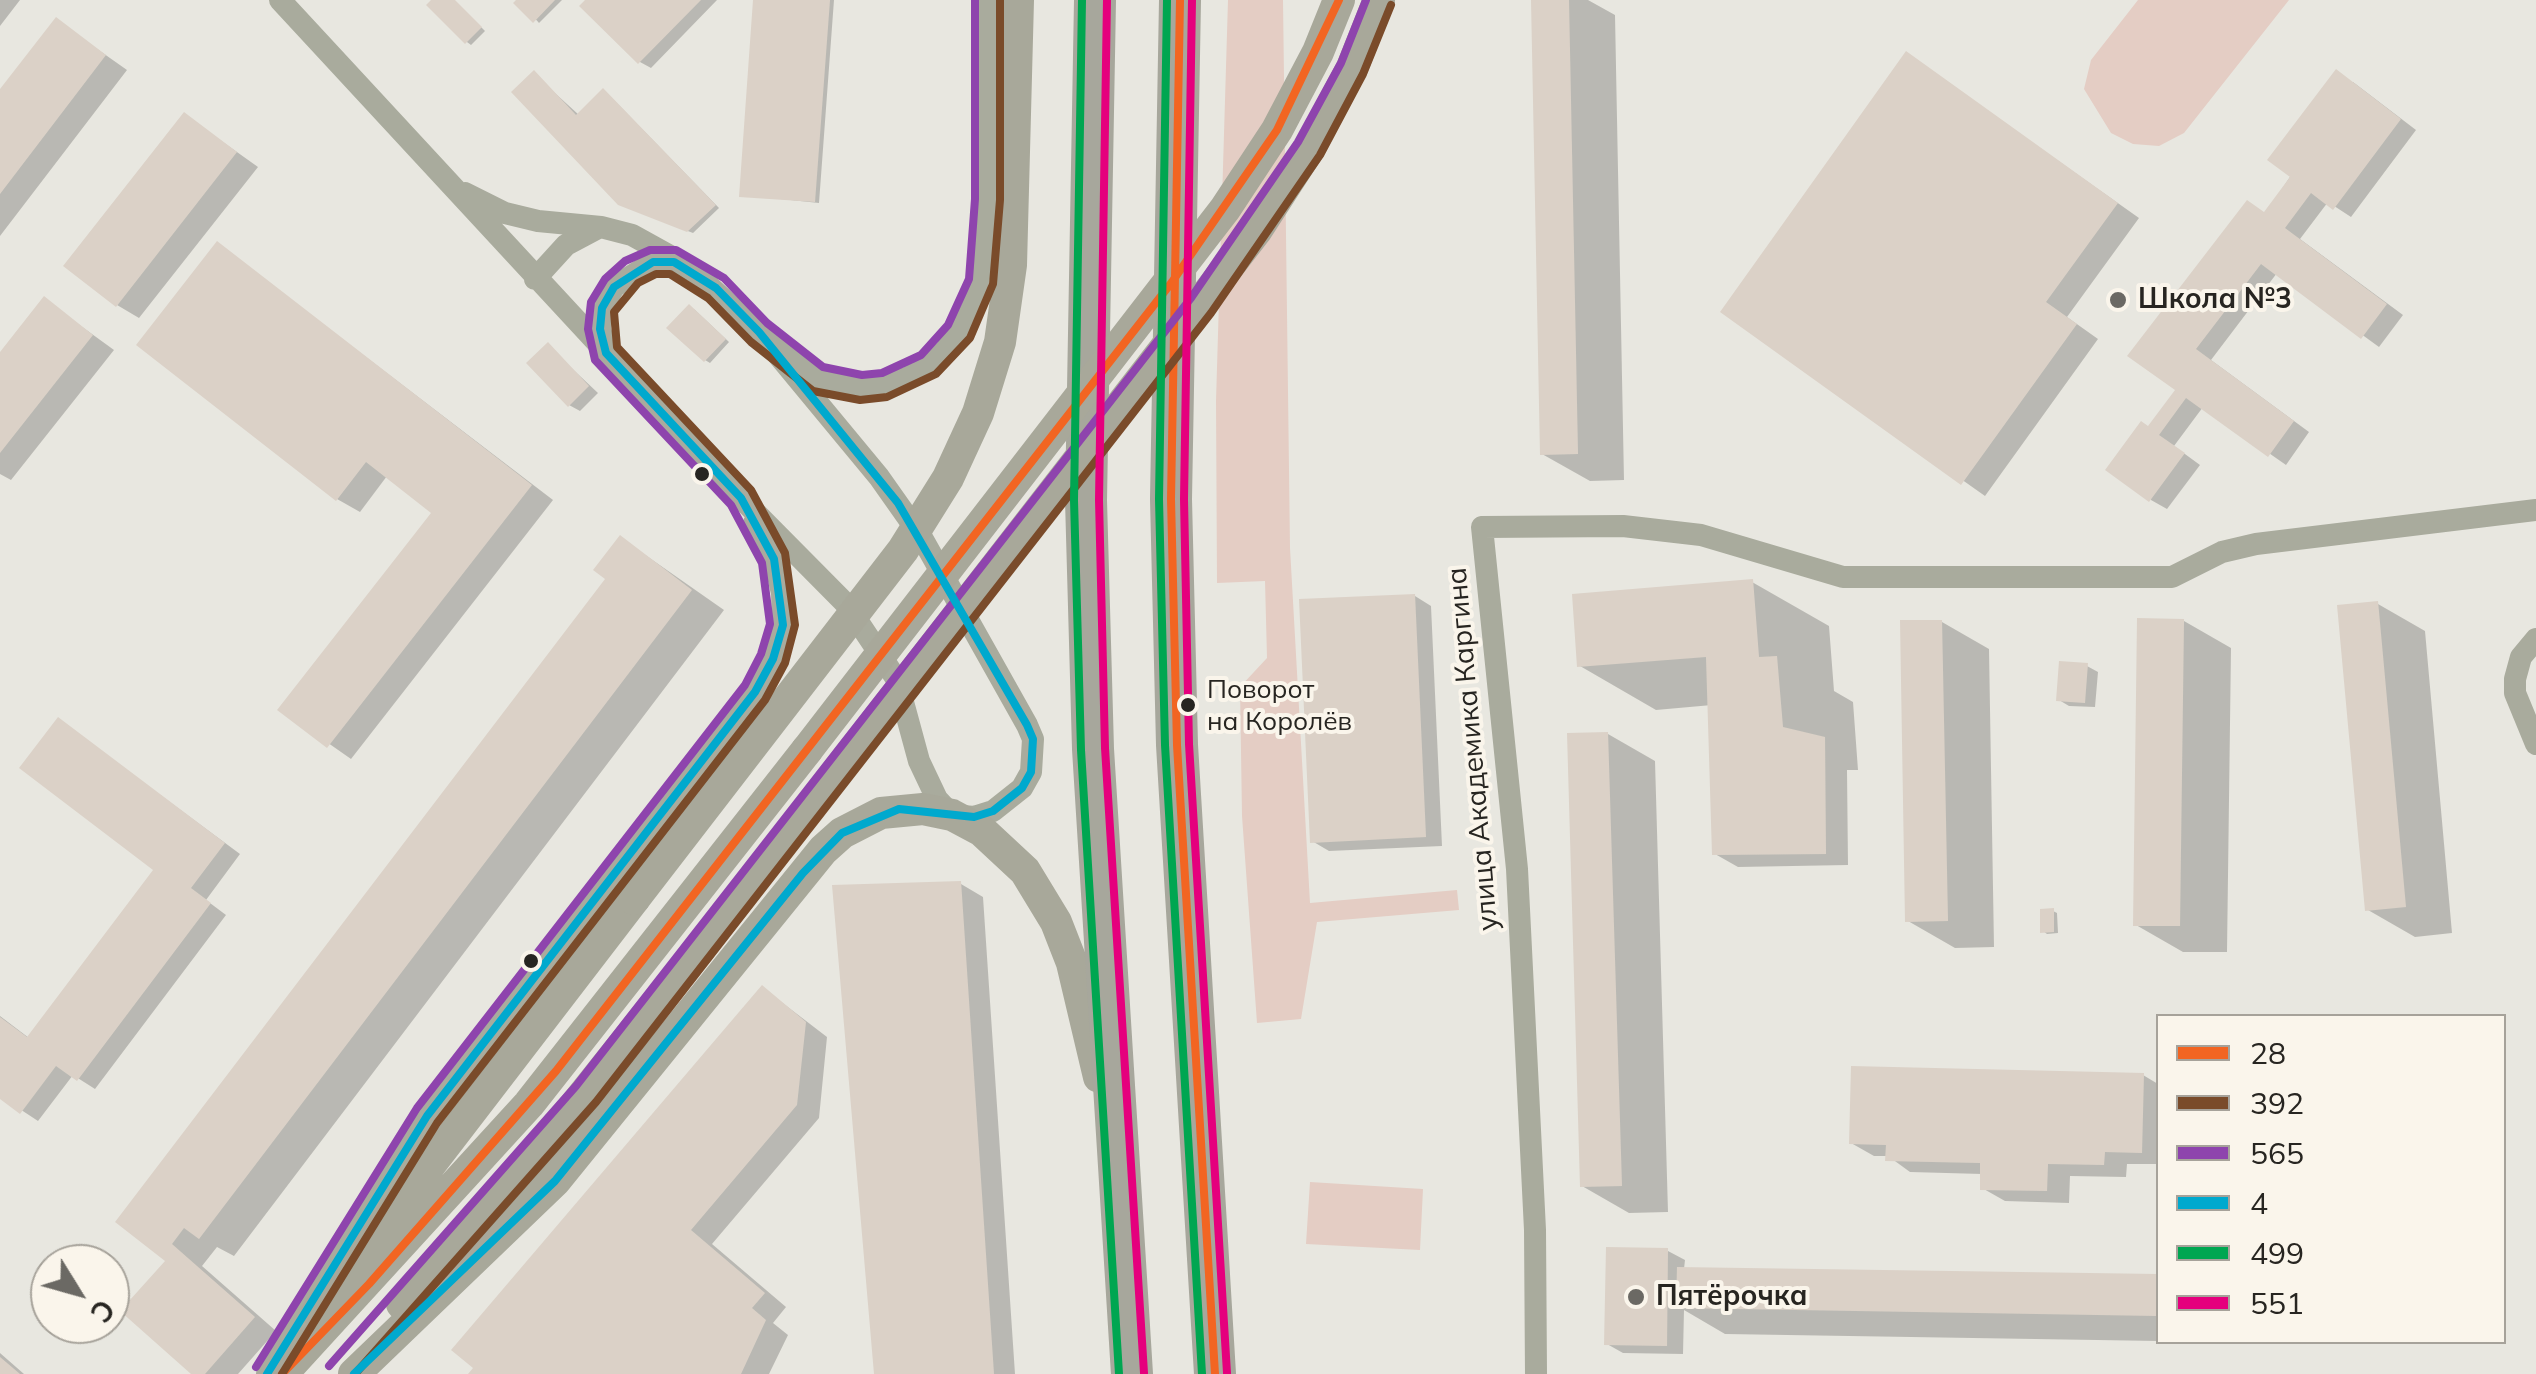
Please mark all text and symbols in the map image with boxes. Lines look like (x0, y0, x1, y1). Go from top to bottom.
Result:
place label: Школа №3 (2138, 283, 2292, 317)
marker: Школа №3 (2107, 289, 2129, 311)
unlabelled marker (692, 464, 712, 484)
street label: улица Академика Каргина (1440, 566, 1506, 932)
place label: Поворот на Королёв (1207, 674, 1352, 736)
marker: Поворот на Королёв (1178, 695, 1198, 715)
unlabelled marker (521, 951, 541, 971)
legend (2156, 1014, 2506, 1344)
text: 28 (2250, 1034, 2286, 1072)
text: 392 (2250, 1084, 2304, 1122)
text: 565 (2250, 1134, 2304, 1172)
text: 4 (2250, 1184, 2268, 1222)
text: 499 (2250, 1234, 2304, 1272)
north arrow (30, 1244, 130, 1344)
place label: Пятёрочка (1656, 1280, 1808, 1314)
text: 551 (2250, 1284, 2304, 1322)
marker: Пятёрочка (1625, 1286, 1647, 1308)
text: С (83, 1293, 123, 1329)

